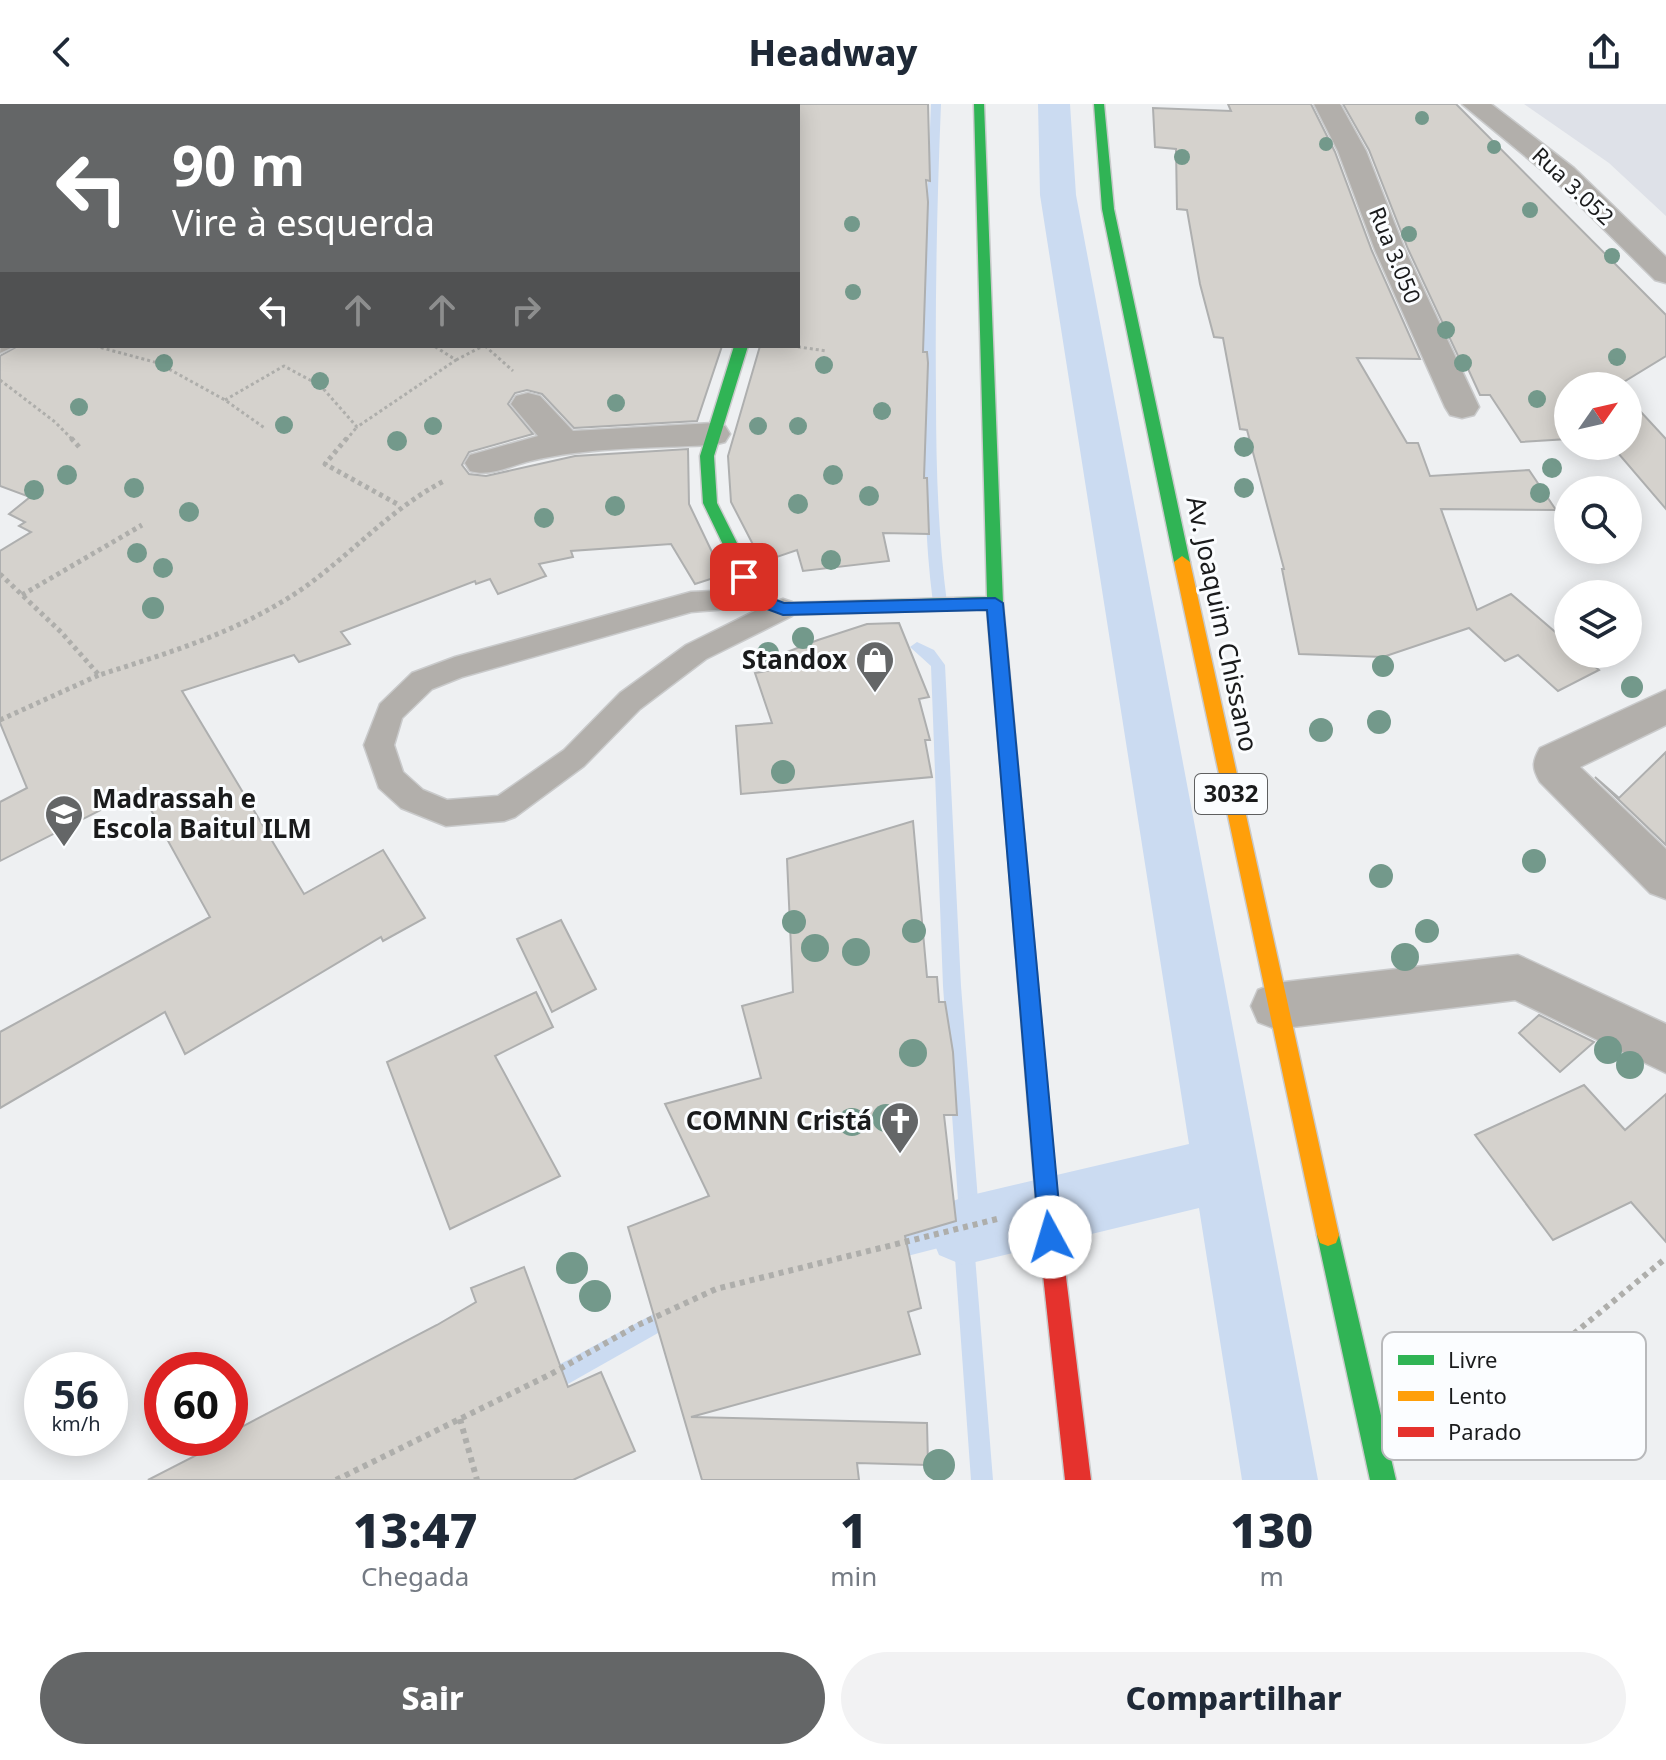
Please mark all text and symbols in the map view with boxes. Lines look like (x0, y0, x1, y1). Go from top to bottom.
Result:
text: Headway (748, 28, 918, 77)
icon: back (40, 30, 84, 74)
icon: share (1582, 30, 1626, 74)
text: 90 m (172, 126, 305, 202)
icon: left (40, 136, 144, 240)
street label: Rua 3.052 (1526, 140, 1621, 231)
text: Vire à esquerda (172, 198, 435, 247)
street label: Rua 3.050 (1363, 202, 1429, 307)
icon: left (252, 288, 296, 332)
icon: ahead (336, 288, 380, 332)
icon: ahead (420, 288, 464, 332)
icon: right (504, 288, 548, 332)
north arrow (1554, 372, 1642, 460)
map controls (1554, 372, 1642, 668)
button: search (1554, 476, 1642, 564)
street label: Av. Joaquim Chissano (1178, 493, 1268, 755)
pin (710, 543, 778, 611)
icon: arrive (722, 555, 766, 599)
button: layers (1554, 580, 1642, 668)
shop icon: Standox (854, 639, 896, 694)
place label: Standox (742, 641, 847, 677)
road number: 3032 (1195, 774, 1267, 814)
place label: Madrassah e Escola Baitul ILM (92, 780, 312, 846)
school or university icon: Madrassah e Escola Baitul ILM (43, 793, 85, 848)
church icon: COMNN Cristá (879, 1100, 921, 1155)
place label: COMNN Cristá (686, 1102, 872, 1138)
position arrow (1008, 1195, 1092, 1279)
legend (1382, 1332, 1646, 1460)
text: Livre (1448, 1344, 1497, 1374)
speed limit sign: 60 (144, 1352, 248, 1456)
text: 56 (53, 1366, 99, 1421)
text: Lento (1448, 1380, 1507, 1410)
text: km/h (51, 1410, 101, 1437)
text: Parado (1448, 1416, 1521, 1446)
text: 13:47 (353, 1497, 477, 1562)
text: 1 (840, 1497, 868, 1562)
text: 130 (1230, 1497, 1313, 1562)
text: Chegada (361, 1558, 469, 1594)
text: min (830, 1558, 877, 1594)
text: m (1259, 1558, 1284, 1594)
button: Sair (40, 1652, 825, 1744)
button: Compartilhar (841, 1652, 1626, 1744)

